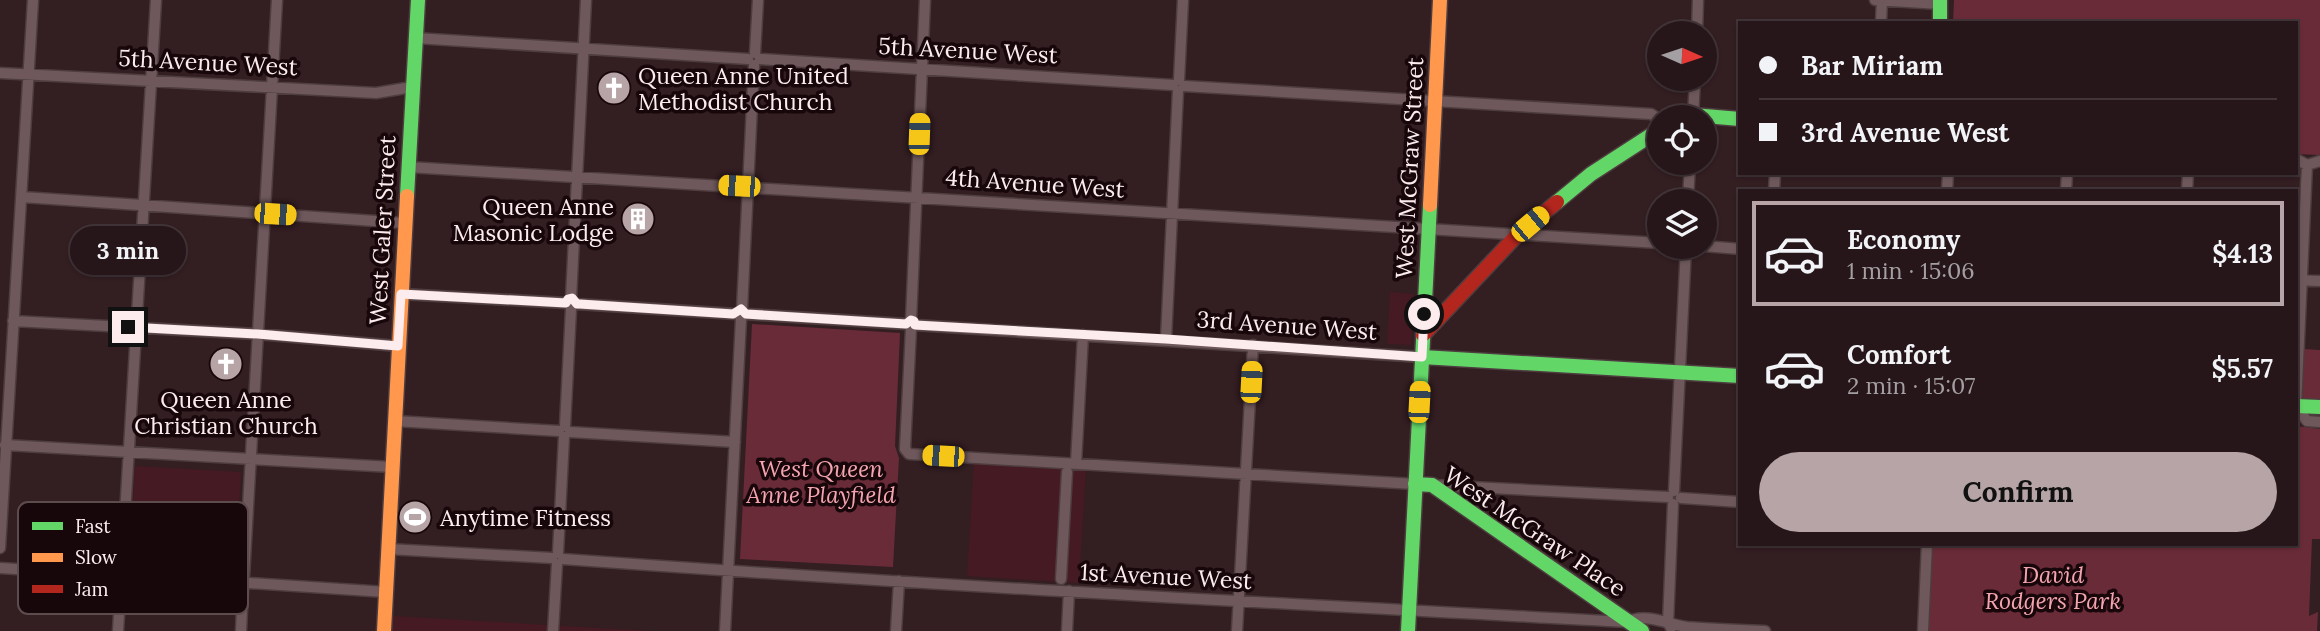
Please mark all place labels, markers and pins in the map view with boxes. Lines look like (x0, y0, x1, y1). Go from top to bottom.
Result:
place label: Queen Anne United Methodist Church (638, 61, 849, 116)
church icon: Queen Anne United Methodist Church (595, 69, 633, 107)
place label: Queen Anne Masonic Lodge (453, 192, 614, 247)
building icon: Queen Anne Masonic Lodge (619, 200, 657, 238)
church icon: Queen Anne Christian Church (207, 345, 245, 383)
place label: Queen Anne Christian Church (134, 385, 318, 440)
sports icon: Anytime Fitness (396, 498, 434, 536)
place label: Anytime Fitness (439, 503, 611, 532)

